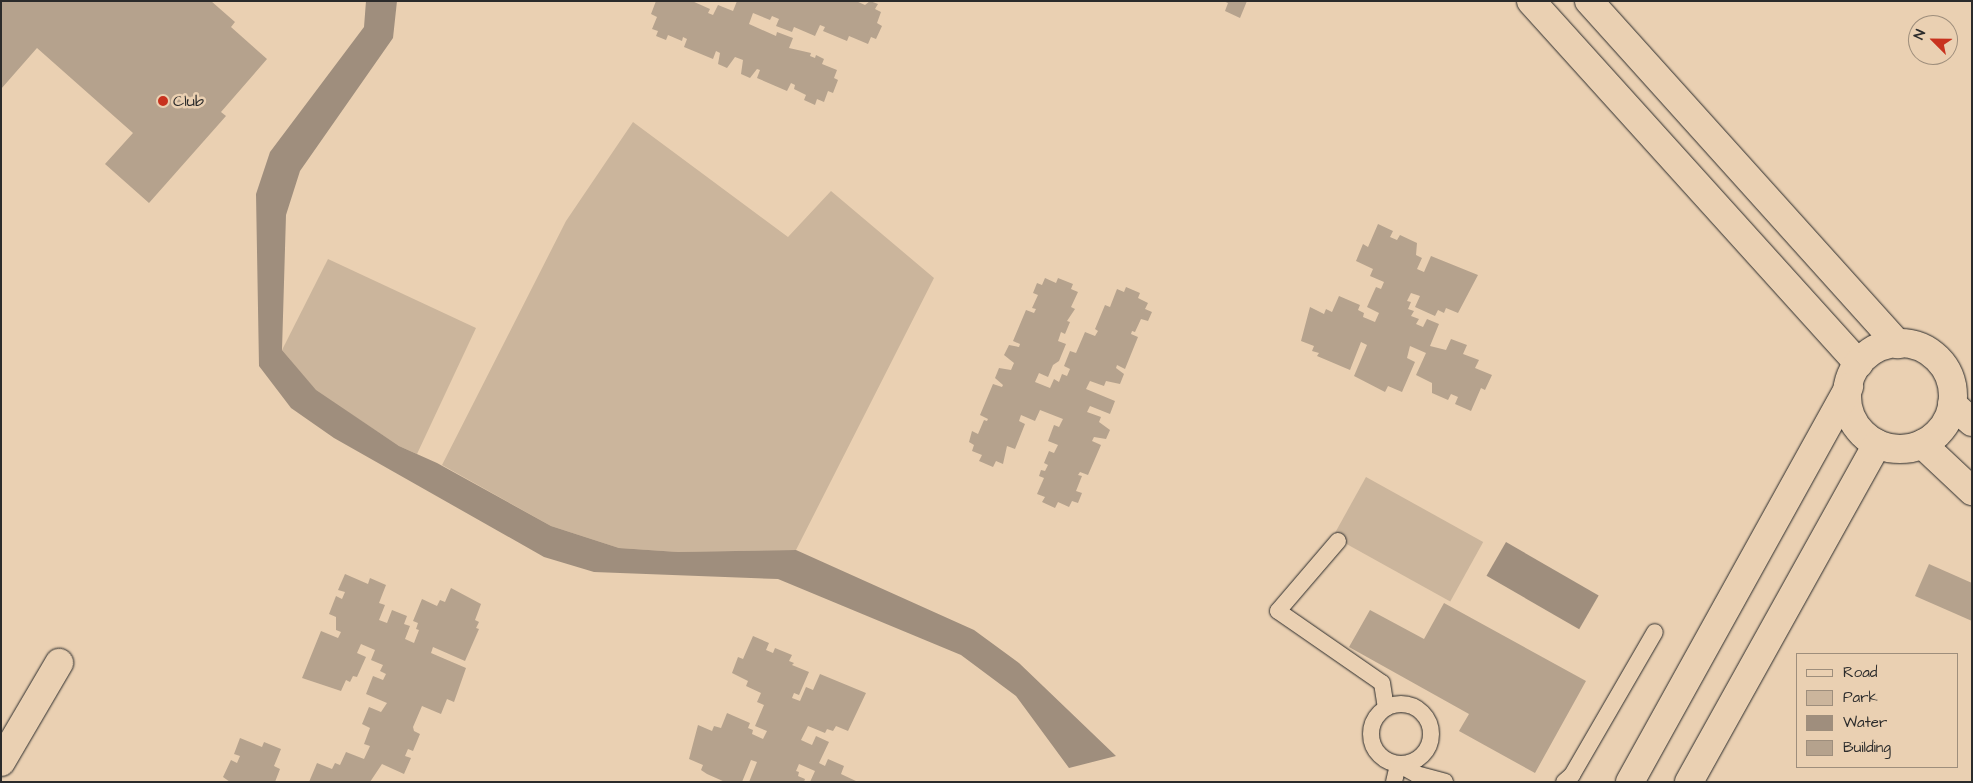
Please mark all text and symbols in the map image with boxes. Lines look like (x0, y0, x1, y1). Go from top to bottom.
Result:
north arrow (1908, 15, 1958, 65)
text: N (1909, 27, 1931, 42)
place label: Club (173, 91, 204, 111)
marker: Club (157, 95, 169, 107)
legend (1796, 653, 1958, 768)
text: Road (1843, 662, 1877, 683)
text: Park (1843, 687, 1878, 708)
text: Water (1843, 712, 1887, 733)
text: Building (1843, 737, 1891, 758)

